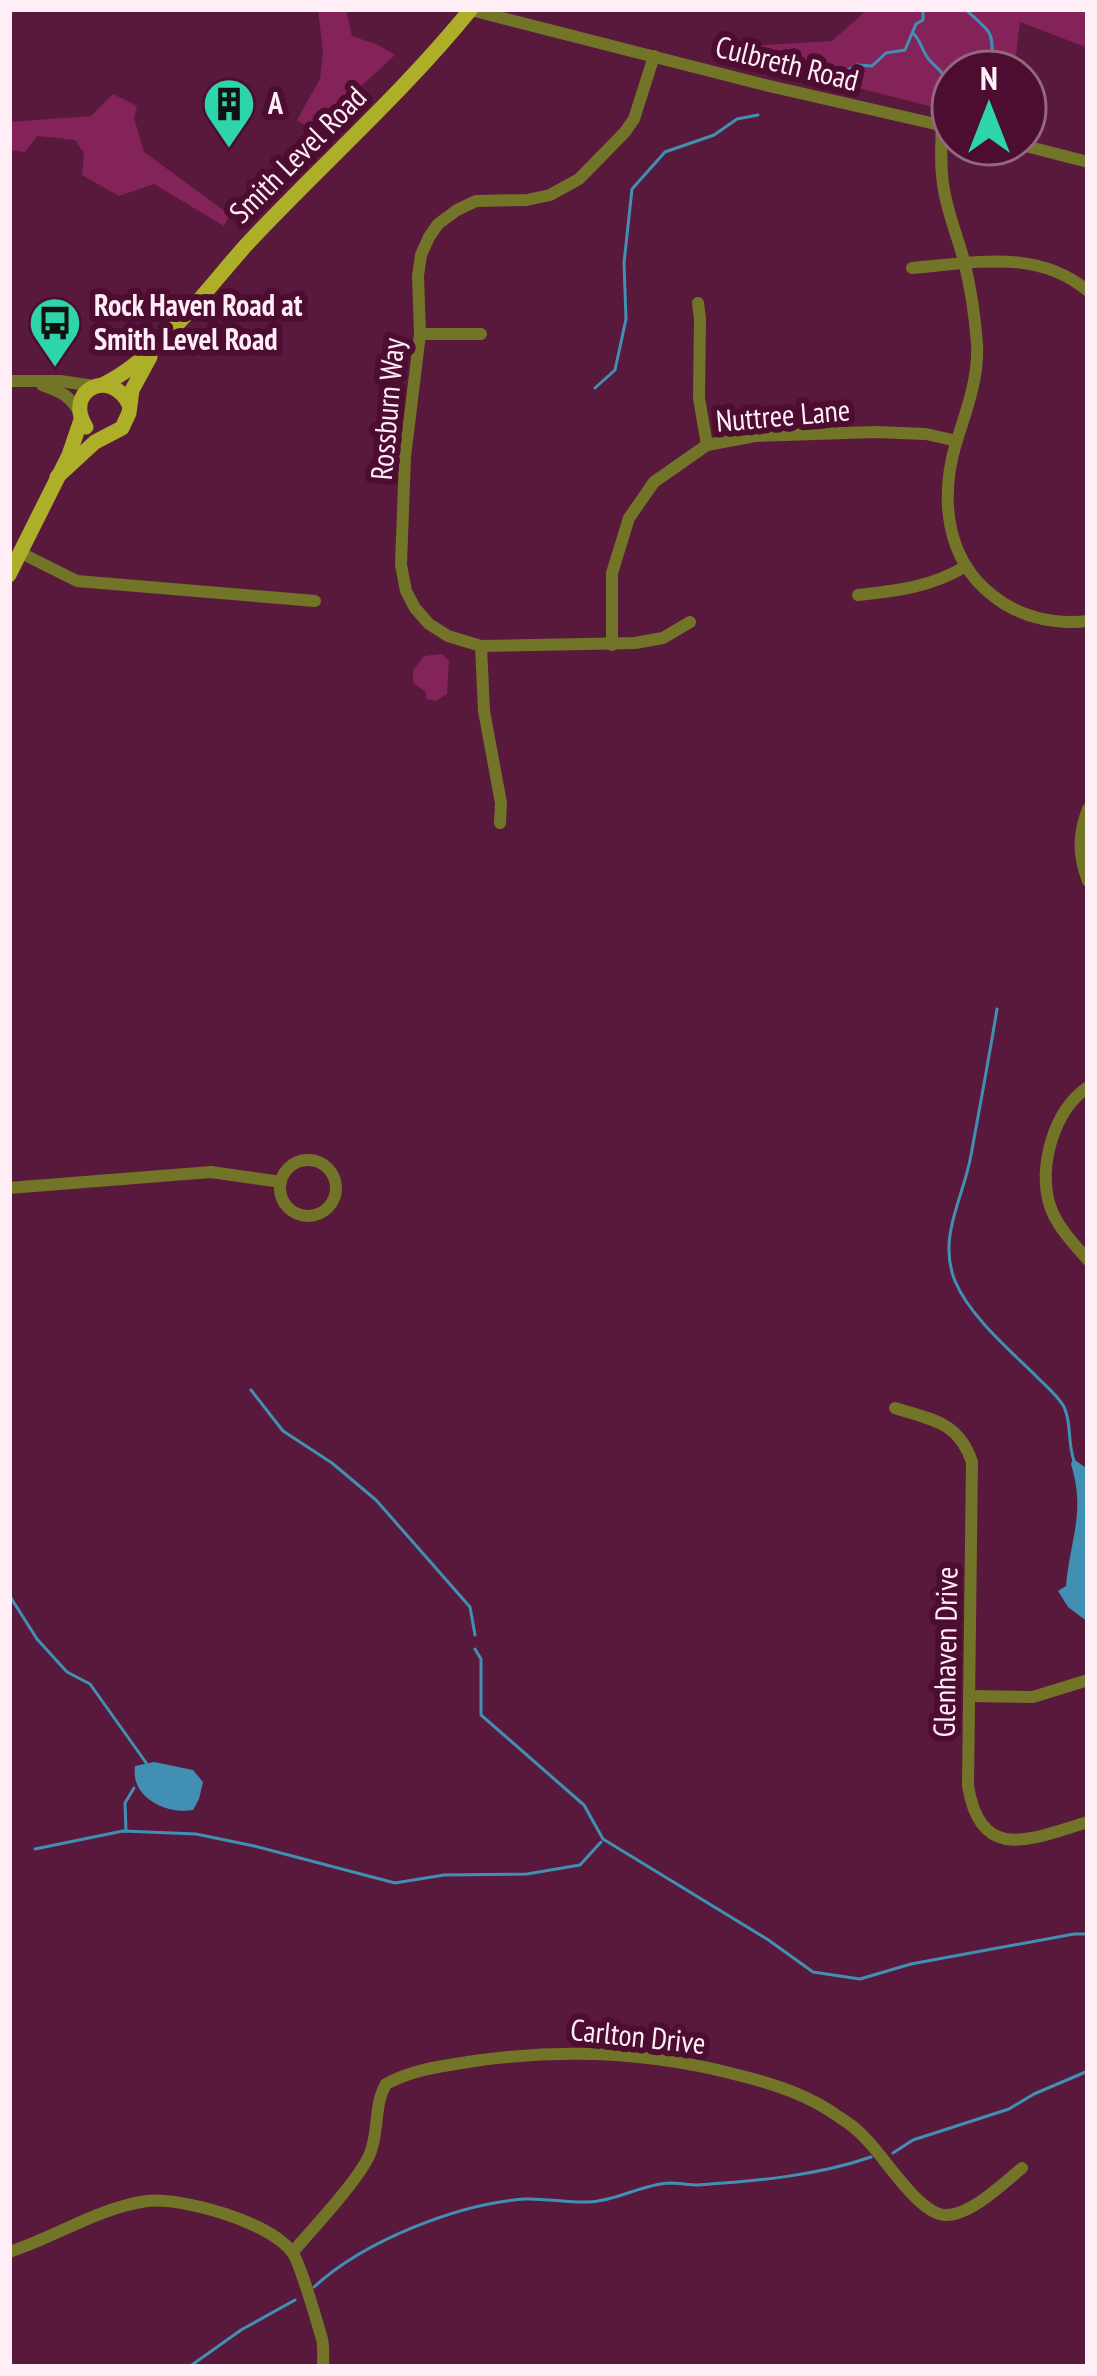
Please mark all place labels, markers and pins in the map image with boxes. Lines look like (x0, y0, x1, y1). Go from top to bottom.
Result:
building icon: A (201, 76, 257, 150)
place label: A (267, 83, 284, 122)
place label: Rock Haven Road at Smith Level Road (94, 285, 303, 358)
bus stop icon: Rock Haven Road at Smith Level Road (27, 295, 83, 369)

